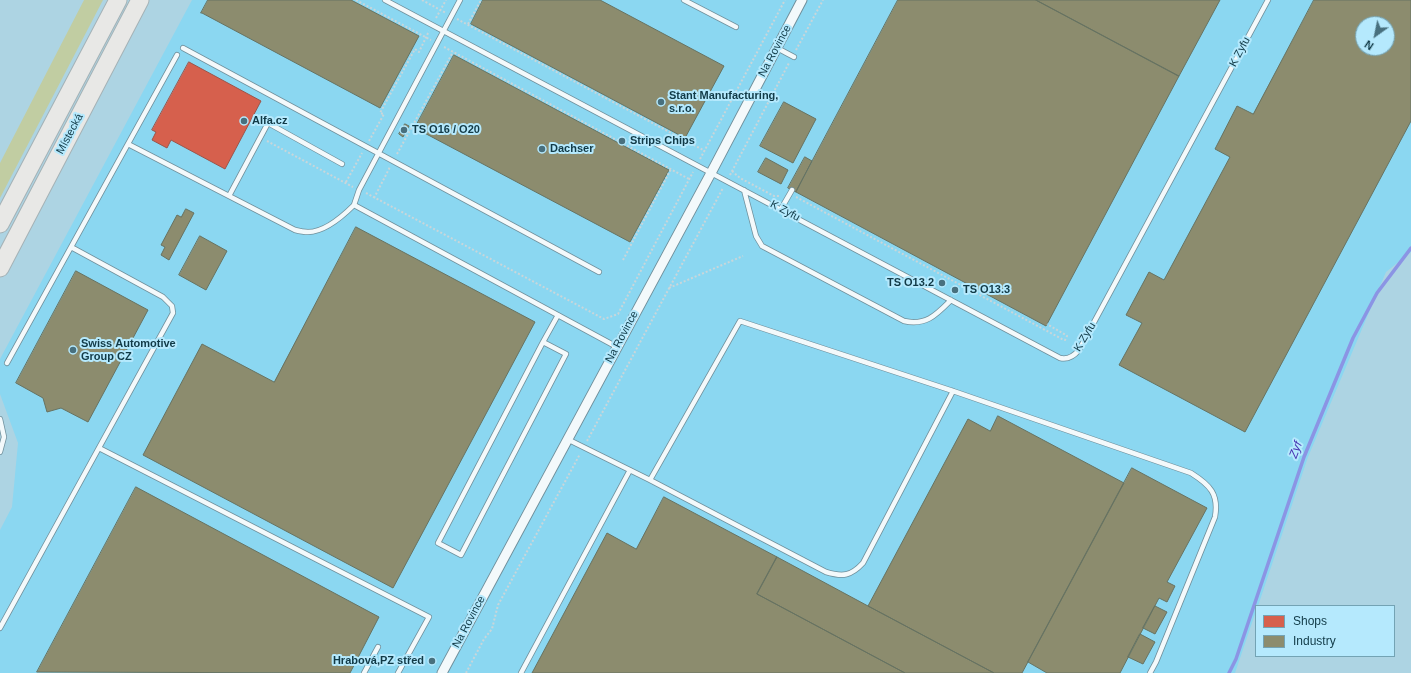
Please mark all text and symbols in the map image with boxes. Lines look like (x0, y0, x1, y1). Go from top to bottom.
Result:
north arrow (1355, 16, 1395, 56)
street label: Na Rovince (756, 23, 794, 79)
street label: K Zyfu (1227, 35, 1253, 69)
text: N (1362, 38, 1376, 52)
place label: Stant Manufacturing, s.r.o. (669, 89, 778, 115)
marker: Stant Manufacturing, s.r.o. (656, 97, 666, 107)
street label: Místecká (54, 111, 86, 157)
place label: Alfa.cz (252, 114, 287, 128)
marker: Alfa.cz (239, 116, 249, 126)
place label: TS O16 / O20 (412, 123, 480, 137)
marker: TS O16 / O20 (399, 125, 409, 135)
place label: Strips Chips (630, 134, 695, 148)
marker: Strips Chips (617, 136, 627, 146)
place label: Dachser (550, 142, 593, 156)
marker: Dachser (537, 144, 547, 154)
street label: K Zyfu (768, 198, 802, 224)
place label: TS O13.2 (887, 276, 934, 290)
marker: TS O13.2 (937, 278, 947, 288)
place label: TS O13.3 (963, 283, 1010, 297)
marker: TS O13.3 (950, 285, 960, 295)
street label: Na Rovince (603, 309, 641, 365)
street label: K Zyfu (1071, 320, 1099, 354)
place label: Swiss Automotive Group CZ (81, 337, 176, 363)
marker: Swiss Automotive Group CZ (68, 345, 78, 355)
water label: Zyf (1286, 440, 1306, 460)
street label: Na Rovince (450, 594, 488, 650)
legend (1255, 605, 1395, 657)
text: Shops (1293, 614, 1327, 628)
text: Industry (1293, 634, 1336, 648)
place label: Hrabová,PZ střed (333, 654, 424, 668)
marker: Hrabová,PZ střed (427, 656, 437, 666)

